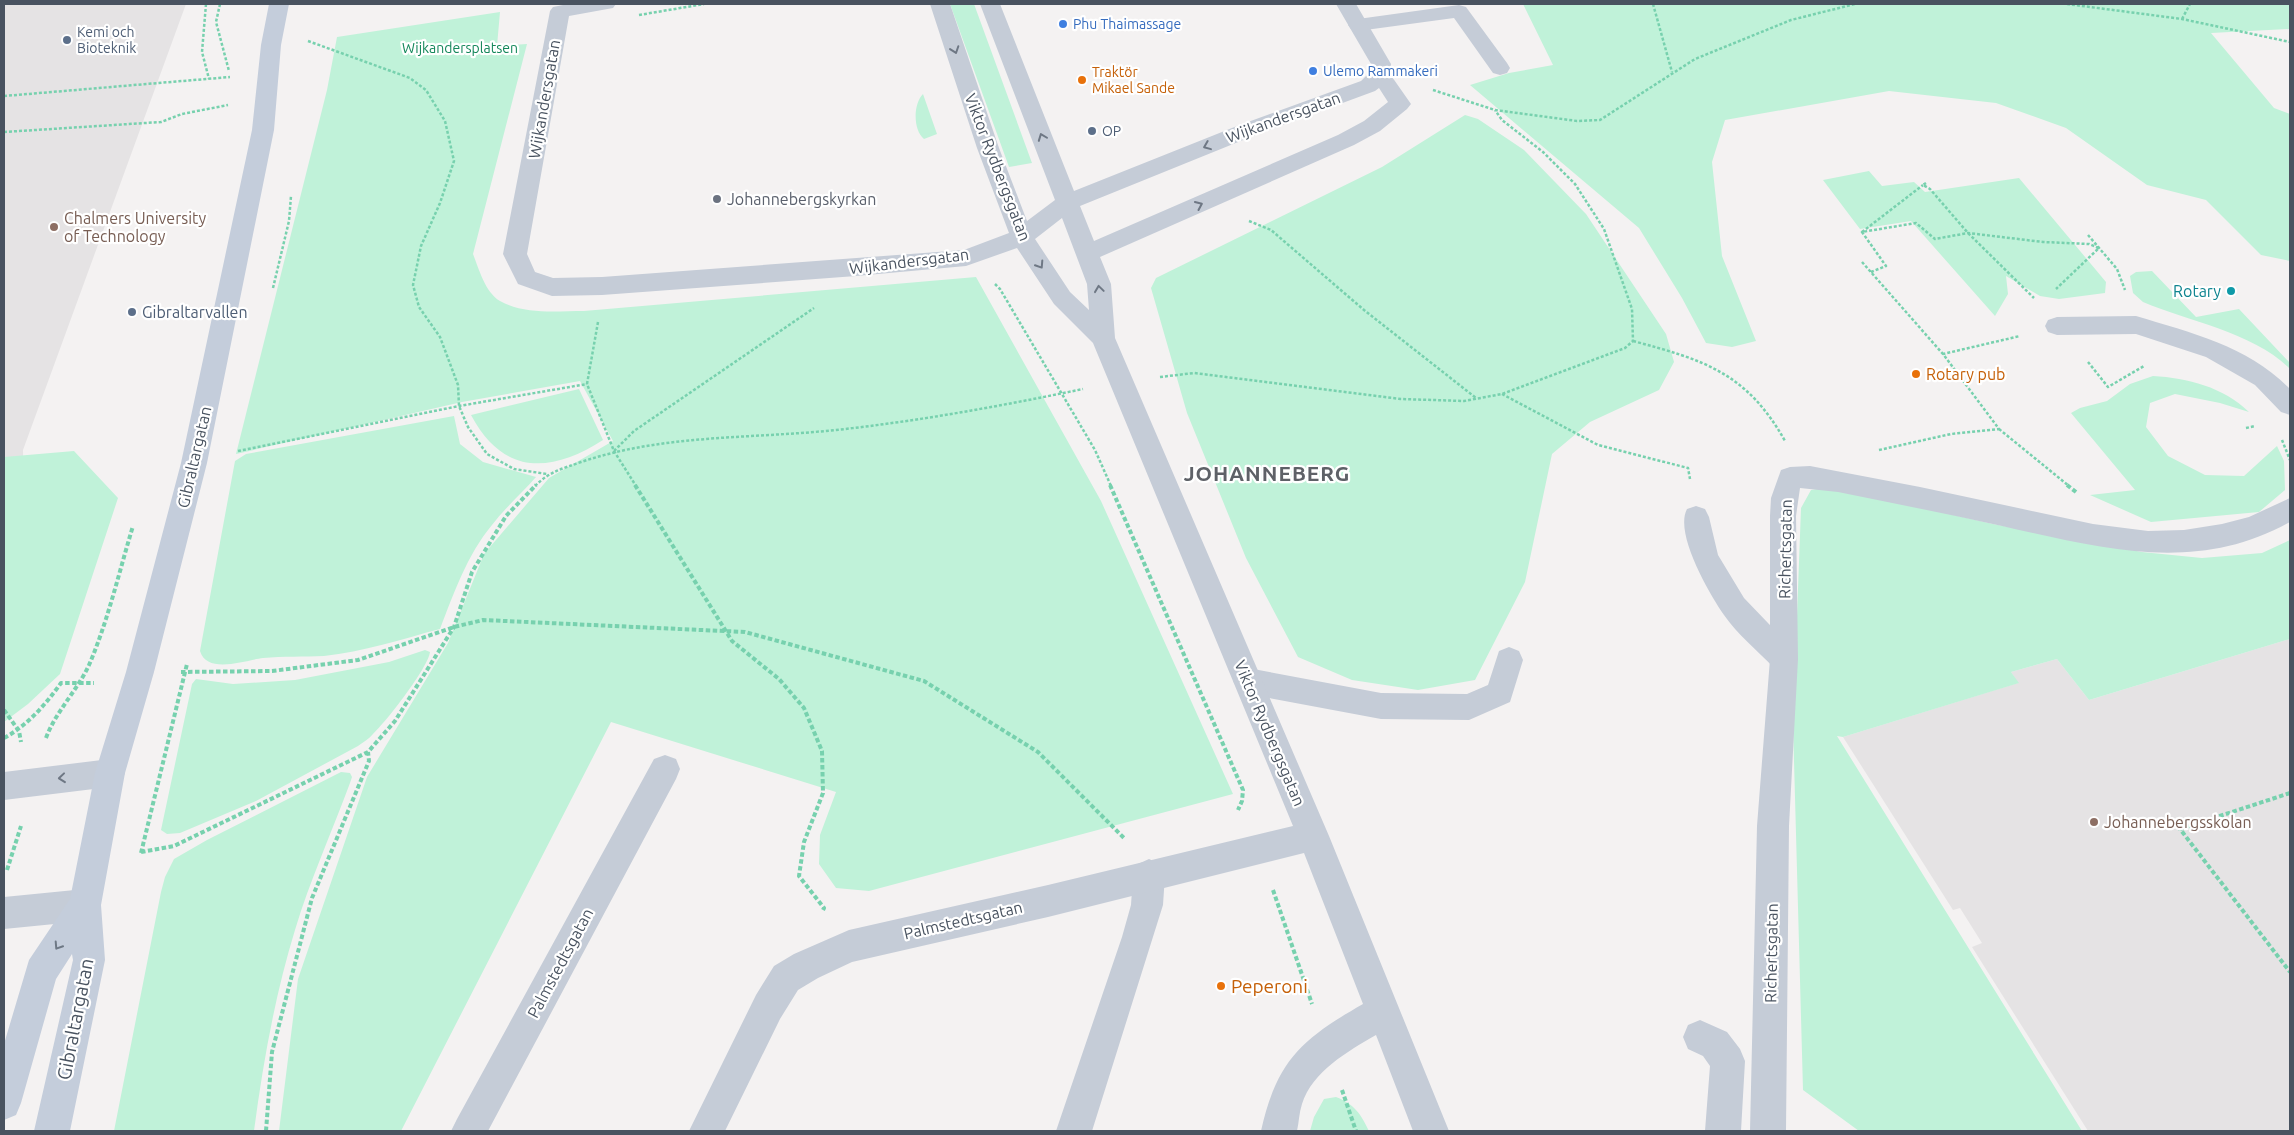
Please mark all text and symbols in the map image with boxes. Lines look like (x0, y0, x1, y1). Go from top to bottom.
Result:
place label: Phu Thaimassage (1073, 16, 1181, 32)
marker: Phu Thaimassage (1057, 18, 1069, 30)
place label: Kemi och Bioteknik (77, 24, 136, 56)
marker: Kemi och Bioteknik (61, 34, 73, 46)
street label: Wijkandersgatan (525, 38, 563, 160)
park label: Wijkandersplatsen (402, 40, 518, 56)
one-way arrow (949, 45, 959, 54)
place label: Ulemo Rammakeri (1323, 63, 1438, 79)
place label: Traktör Mikael Sande (1092, 64, 1175, 96)
marker: Ulemo Rammakeri (1307, 65, 1319, 77)
marker: Traktör Mikael Sande (1076, 74, 1088, 86)
street label: Wijkandersgatan (1223, 88, 1343, 146)
street label: Viktor Rydbergsgatan (962, 91, 1034, 243)
place label: OP (1102, 123, 1121, 139)
marker: OP (1086, 125, 1098, 137)
one-way arrow (1038, 133, 1049, 142)
one-way arrow (1203, 139, 1212, 150)
place label: Johannebergskyrkan (727, 190, 876, 208)
marker: Johannebergskyrkan (711, 193, 723, 205)
one-way arrow (1194, 201, 1203, 212)
place label: Chalmers University of Technology (64, 209, 206, 245)
marker: Chalmers University of Technology (48, 221, 60, 233)
street label: Wijkandersgatan (848, 245, 970, 277)
one-way arrow (1034, 260, 1043, 269)
place label: Rotary (2173, 282, 2221, 300)
one-way arrow (1094, 285, 1105, 293)
marker: Rotary (2225, 285, 2237, 297)
place label: Gibraltarvallen (142, 303, 248, 321)
marker: Gibraltarvallen (126, 306, 138, 318)
place label: Rotary pub (1926, 365, 2005, 383)
marker: Rotary pub (1910, 368, 1922, 380)
street label: Gibraltargatan (174, 404, 214, 510)
district label: JOHANNEBERG (1184, 461, 1350, 485)
street label: Richertsgatan (1775, 499, 1795, 599)
street label: Viktor Rydbergsgatan (1231, 657, 1309, 809)
one-way arrow (58, 772, 66, 783)
place label: Johannebergsskolan (2104, 813, 2252, 831)
marker: Johannebergsskolan (2088, 816, 2100, 828)
street label: Palmstedtsgatan (902, 898, 1024, 942)
street label: Richertsgatan (1761, 903, 1781, 1003)
street label: Palmstedtsgatan (524, 905, 596, 1021)
one-way arrow (55, 941, 64, 950)
street label: Gibraltargatan (52, 956, 98, 1082)
place label: Peperoni (1231, 975, 1308, 997)
marker: Peperoni (1215, 980, 1227, 992)

